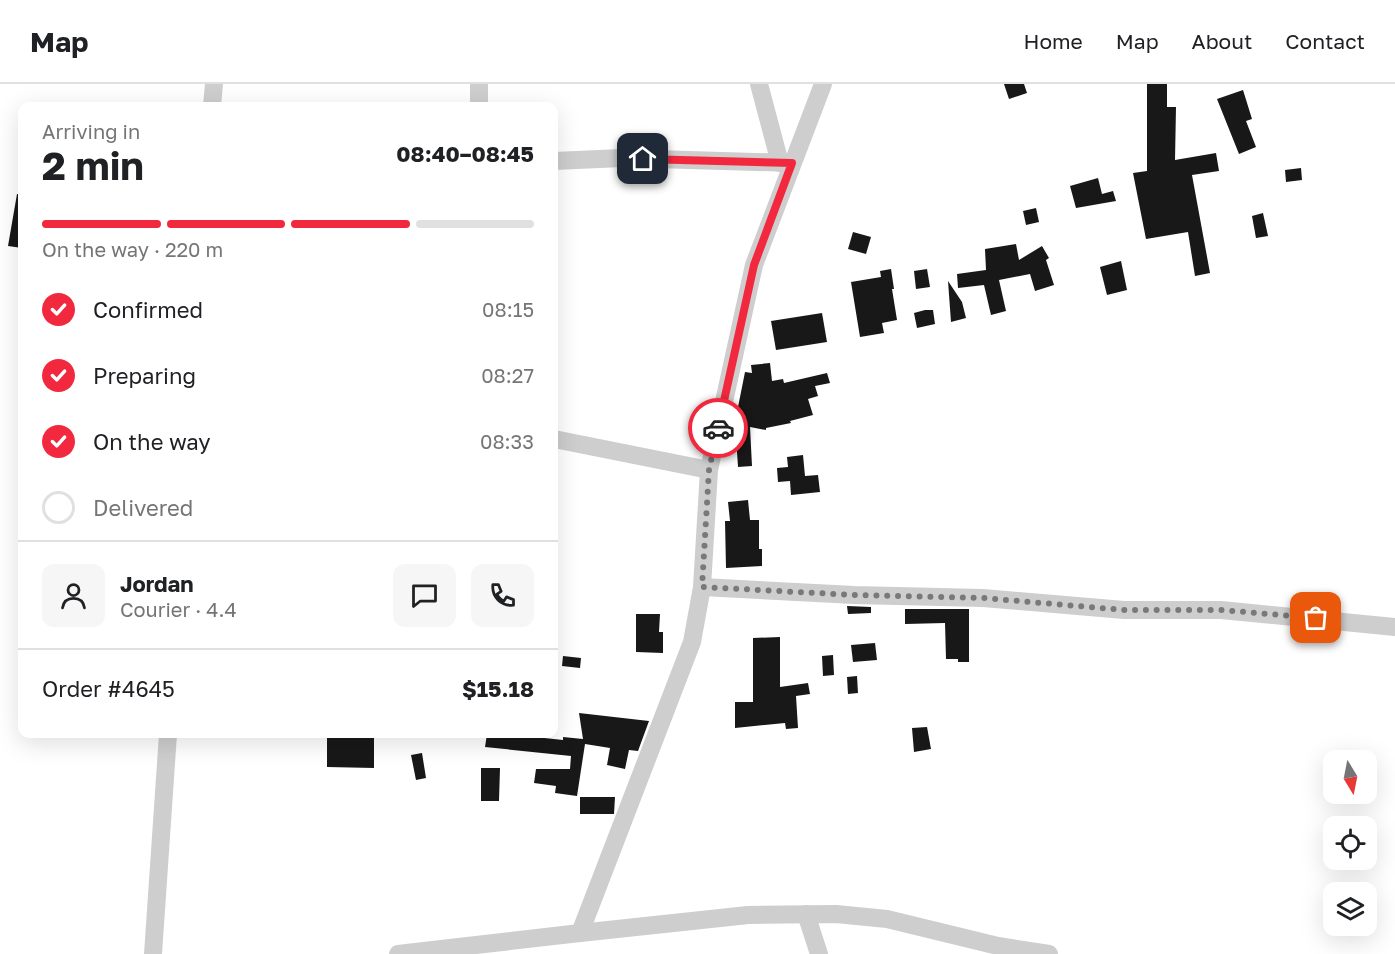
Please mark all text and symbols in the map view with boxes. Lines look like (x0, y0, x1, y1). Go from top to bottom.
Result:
text: Map (30, 25, 88, 58)
text: Home (1023, 28, 1083, 54)
text: Map (1116, 28, 1159, 54)
text: About (1192, 28, 1252, 54)
text: Contact (1285, 28, 1365, 54)
text: Arriving in (42, 119, 140, 143)
pin (617, 133, 668, 184)
text: 08:40–08:45 (396, 140, 534, 167)
text: 2 min (42, 142, 144, 189)
icon: home (626, 142, 659, 175)
text: On the way · 220 m (42, 237, 223, 261)
icon: check (42, 293, 75, 326)
text: Confirmed (93, 296, 203, 323)
text: 08:15 (482, 297, 534, 321)
icon: check (42, 359, 75, 392)
text: Preparing (93, 362, 196, 389)
text: 08:27 (481, 363, 534, 387)
courier (688, 398, 748, 458)
icon: car (702, 412, 735, 445)
icon: check (42, 425, 75, 458)
text: On the way (93, 428, 211, 455)
text: 08:33 (480, 429, 534, 453)
text: Delivered (93, 494, 193, 521)
button: person (42, 564, 105, 627)
button: chat (393, 564, 456, 627)
button: phone (471, 564, 534, 627)
text: Jordan (120, 570, 194, 597)
pin (1290, 592, 1341, 643)
text: Courier · 4.4 (120, 597, 237, 621)
icon: bag (1299, 601, 1332, 634)
text: Order #4645 (42, 675, 175, 702)
text: $15.18 (462, 675, 534, 702)
north arrow (1323, 750, 1377, 804)
map controls (1323, 750, 1377, 936)
button: locate (1323, 816, 1377, 870)
button: layers (1323, 882, 1377, 936)

